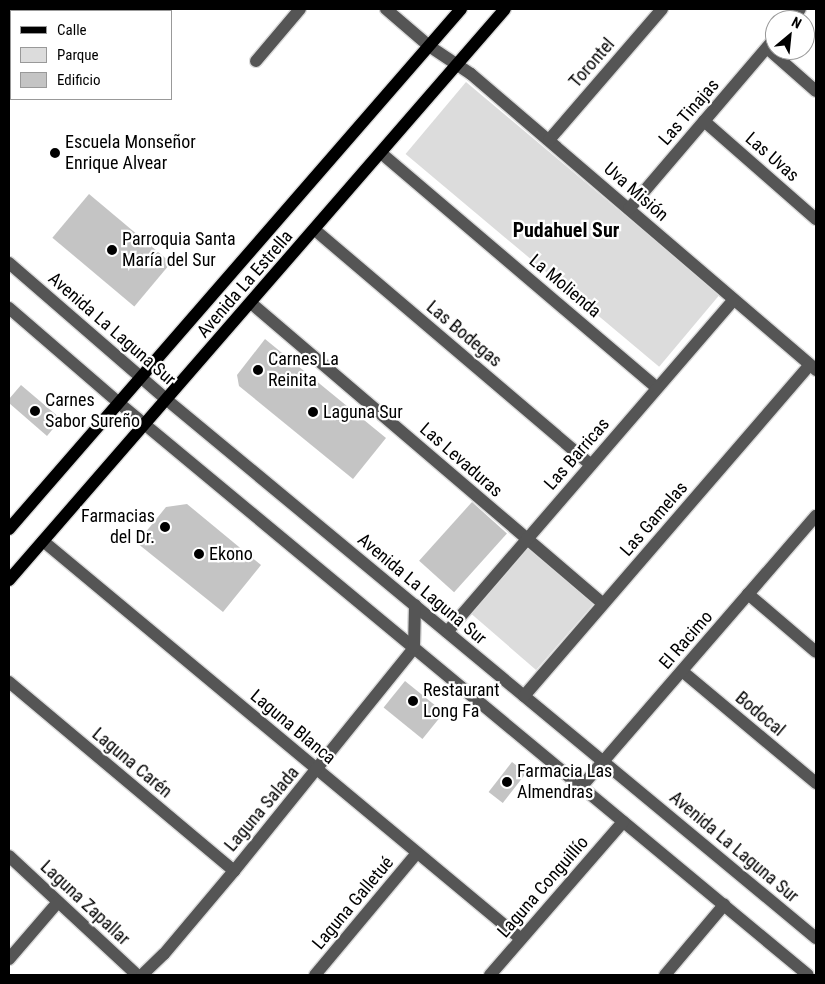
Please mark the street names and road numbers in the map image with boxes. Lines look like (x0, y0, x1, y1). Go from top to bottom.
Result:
street label: Torontel (565, 34, 619, 92)
street label: Las Tinajas (654, 74, 724, 150)
street label: Las Uvas (741, 128, 803, 186)
street label: Uva Misión (599, 158, 673, 226)
street label: Avenida La Estrella (193, 226, 297, 342)
street label: La Molienda (525, 250, 605, 322)
street label: Avenida La Laguna Sur (44, 268, 180, 390)
street label: Las Bodegas (422, 296, 506, 372)
street label: Las Barricas (540, 414, 614, 494)
street label: Las Levaduras (415, 418, 507, 502)
street label: Las Gamelas (616, 477, 692, 561)
street label: Avenida La Laguna Sur (353, 529, 491, 649)
street label: El Racimo (655, 606, 717, 674)
street label: Laguna Blanca (246, 685, 340, 769)
street label: Bodocal (731, 687, 789, 741)
street label: Laguna Carén (88, 723, 176, 803)
street label: Laguna Salada (220, 762, 304, 856)
street label: Avenida La Laguna Sur (665, 787, 803, 907)
street label: Laguna Conguillío (493, 832, 593, 942)
street label: Laguna Galletué (308, 852, 398, 954)
street label: Laguna Zapallar (36, 856, 134, 950)

